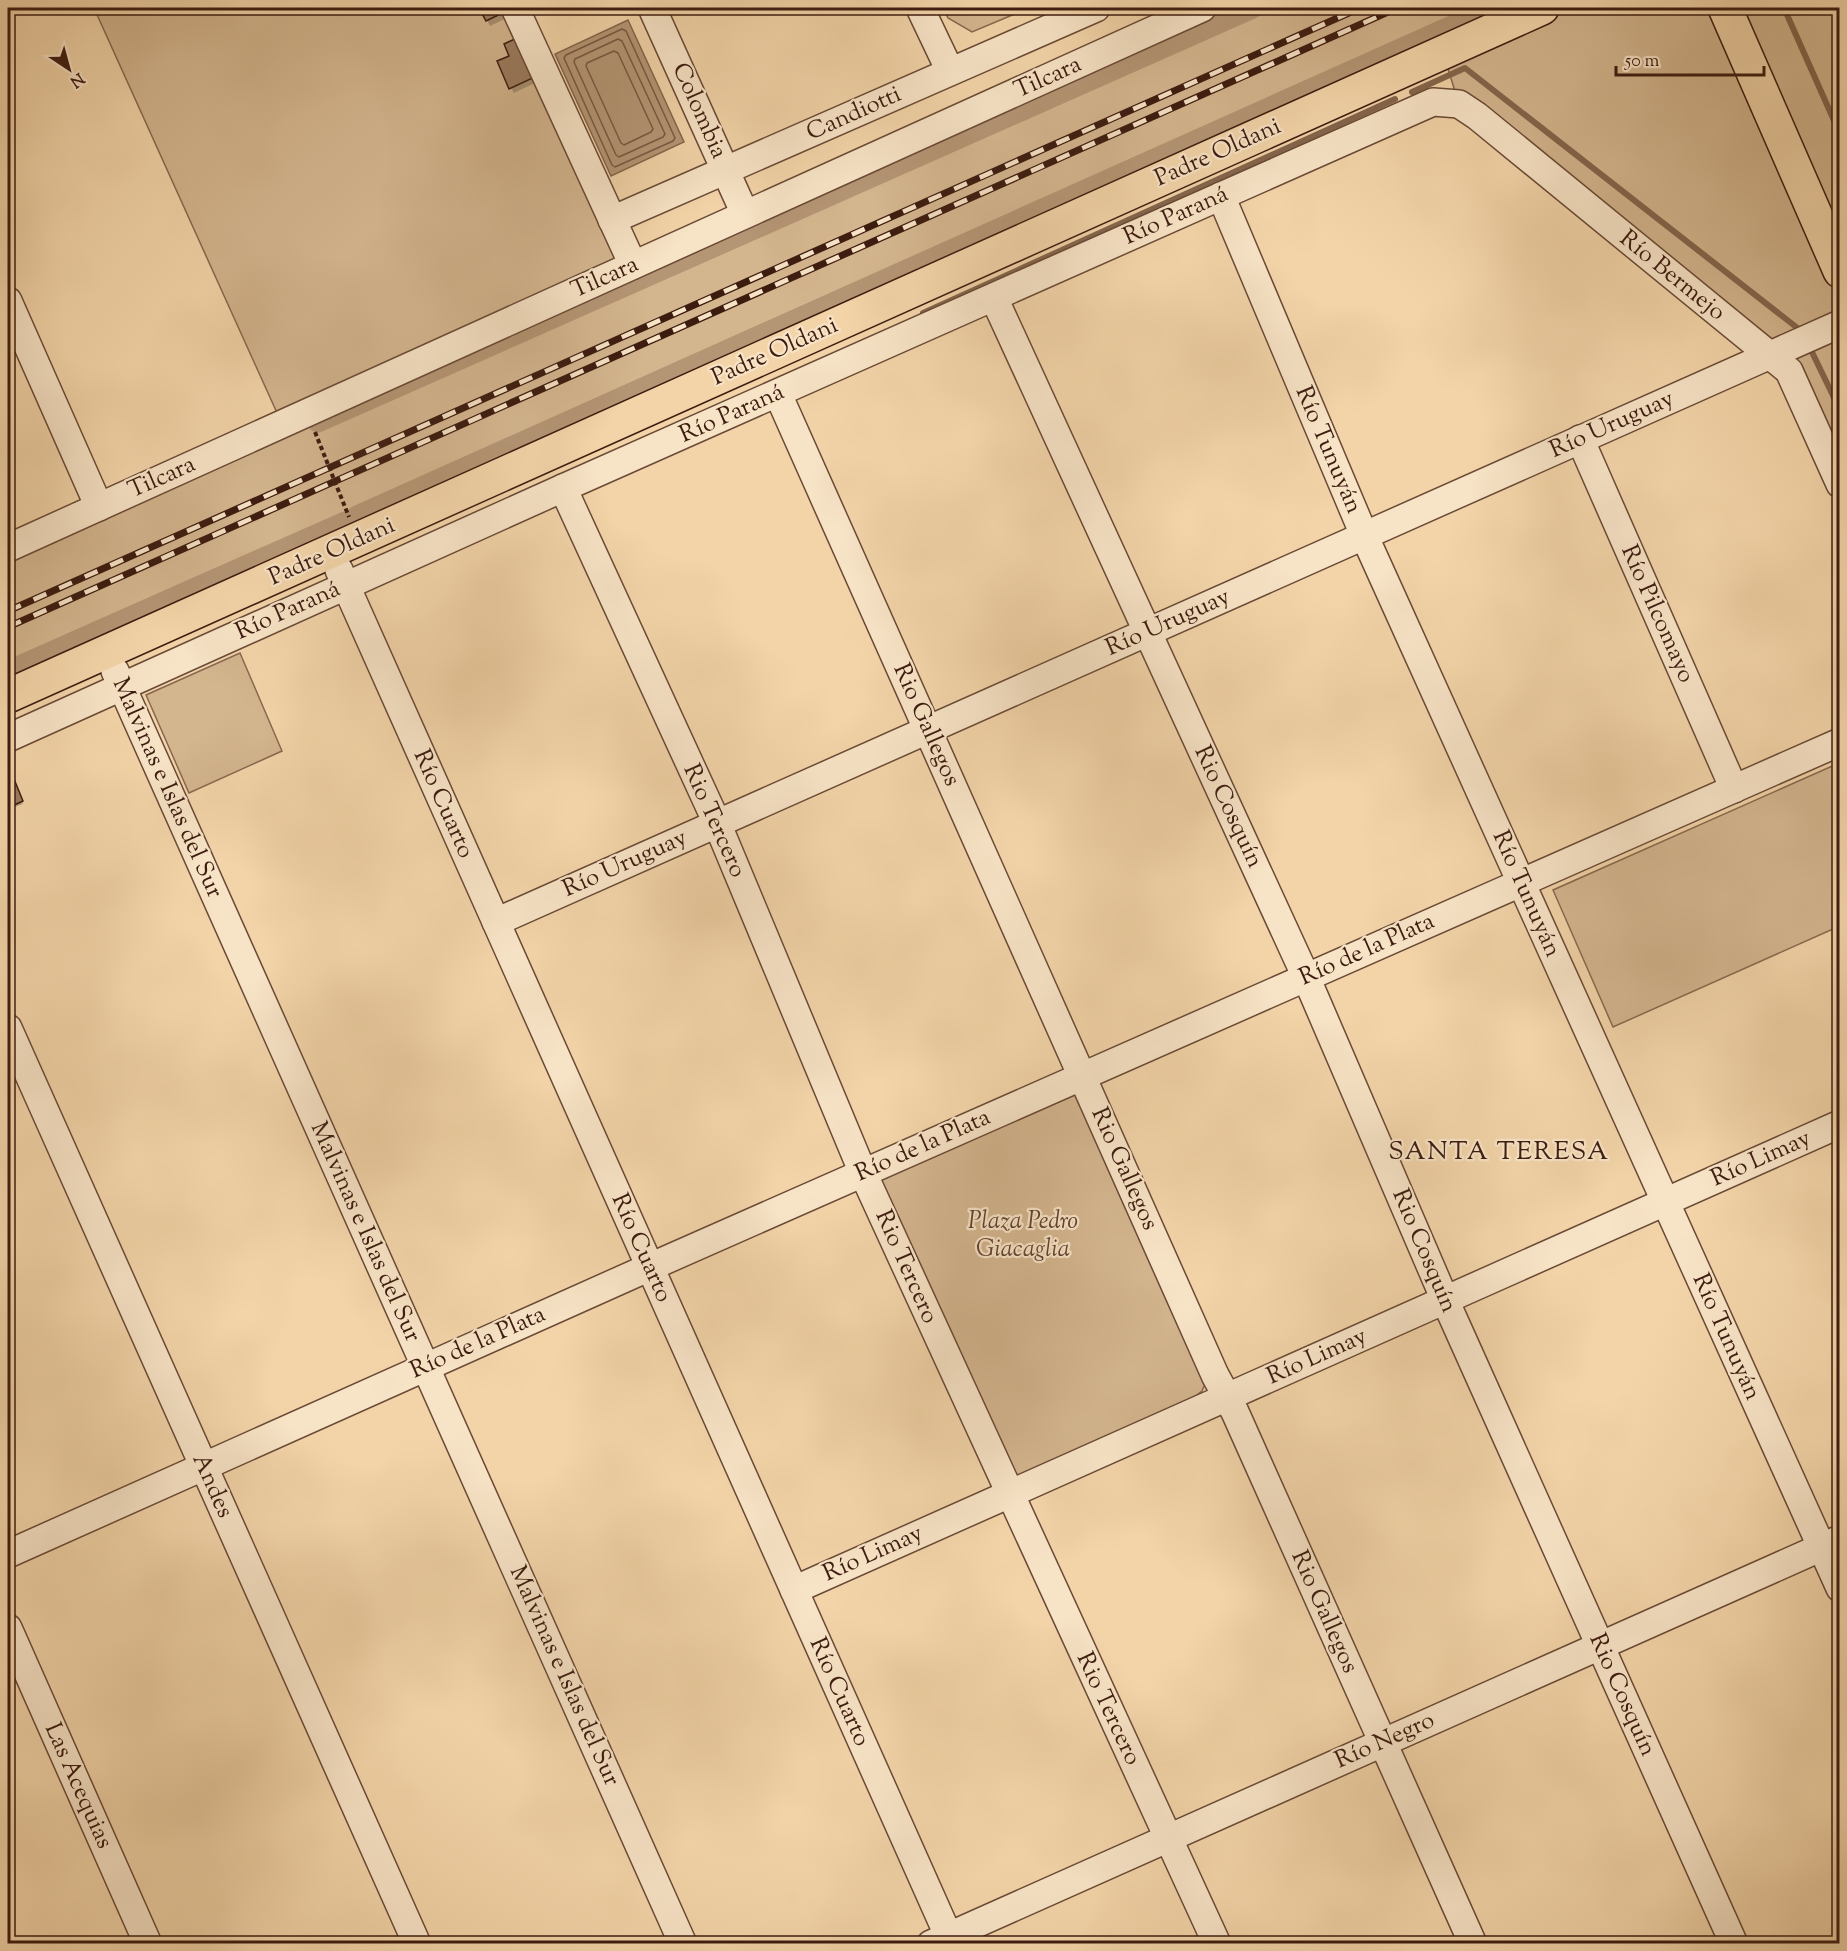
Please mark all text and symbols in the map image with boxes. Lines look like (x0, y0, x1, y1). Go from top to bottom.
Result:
north arrow (39, 39, 99, 99)
scale bar (1616, 39, 1764, 77)
street label: Tilcara (1009, 48, 1087, 108)
text: 50 m (1624, 49, 1660, 75)
street label: Colombia (663, 58, 735, 164)
text: N (64, 66, 88, 92)
street label: Candiotti (801, 78, 907, 150)
street label: Padre Oldani (1149, 110, 1287, 196)
street label: Río Paraná (1118, 178, 1234, 254)
street label: Río Bermejo (1612, 223, 1732, 329)
street label: Tilcara (566, 248, 644, 308)
street label: Padre Oldani (706, 309, 844, 395)
street label: Río Paraná (674, 376, 790, 452)
street label: Río Tunuyán (1286, 381, 1370, 519)
street label: Río Uruguay (1544, 382, 1680, 468)
street label: Tilcara (123, 448, 201, 508)
street label: Padre Oldani (263, 509, 401, 595)
street label: Río Pilcomayo (1611, 540, 1703, 688)
street label: Río Paraná (230, 573, 346, 649)
street label: Río Uruguay (1100, 580, 1236, 666)
street label: Rio Gallegos (884, 658, 968, 792)
street label: Malvinas e Islas del Sur (103, 672, 231, 904)
street label: Rio Cosquín (1185, 740, 1271, 874)
street label: Río Cuarto (404, 744, 482, 864)
street label: Rio Tercero (674, 759, 754, 883)
street label: Río Uruguay (557, 821, 693, 907)
street label: Río Tunuyán (1483, 825, 1569, 963)
street label: Río de la Plata (1294, 905, 1440, 995)
street label: Río de la Plata (850, 1101, 996, 1191)
street label: Rio Gallegos (1082, 1102, 1166, 1236)
street label: Malvinas e Islas del Sur (301, 1116, 429, 1348)
street label: Río Limay (1706, 1122, 1816, 1196)
district label: SANTA TERESA (1388, 1134, 1610, 1171)
street label: Rio Cosquín (1383, 1184, 1465, 1318)
street label: Río Cuarto (602, 1188, 680, 1308)
street label: Rio Tercero (866, 1205, 946, 1329)
park label: Plaza Pedro Giacaglia (968, 1205, 1078, 1267)
street label: Río Tunuyán (1683, 1268, 1769, 1406)
street label: Río de la Plata (405, 1298, 551, 1388)
street label: Río Limay (1262, 1320, 1372, 1394)
street label: Andes (183, 1448, 241, 1524)
street label: Río Limay (818, 1517, 928, 1591)
street label: Rio Gallegos (1282, 1545, 1366, 1679)
street label: Malvinas e Islas del Sur (500, 1560, 628, 1792)
street label: Rio Cosquín (1580, 1628, 1664, 1762)
street label: Río Cuarto (800, 1632, 878, 1752)
street label: Rio Tercero (1067, 1647, 1149, 1771)
street label: Río Negro (1330, 1704, 1440, 1778)
street label: Las Acequias (35, 1718, 121, 1854)

